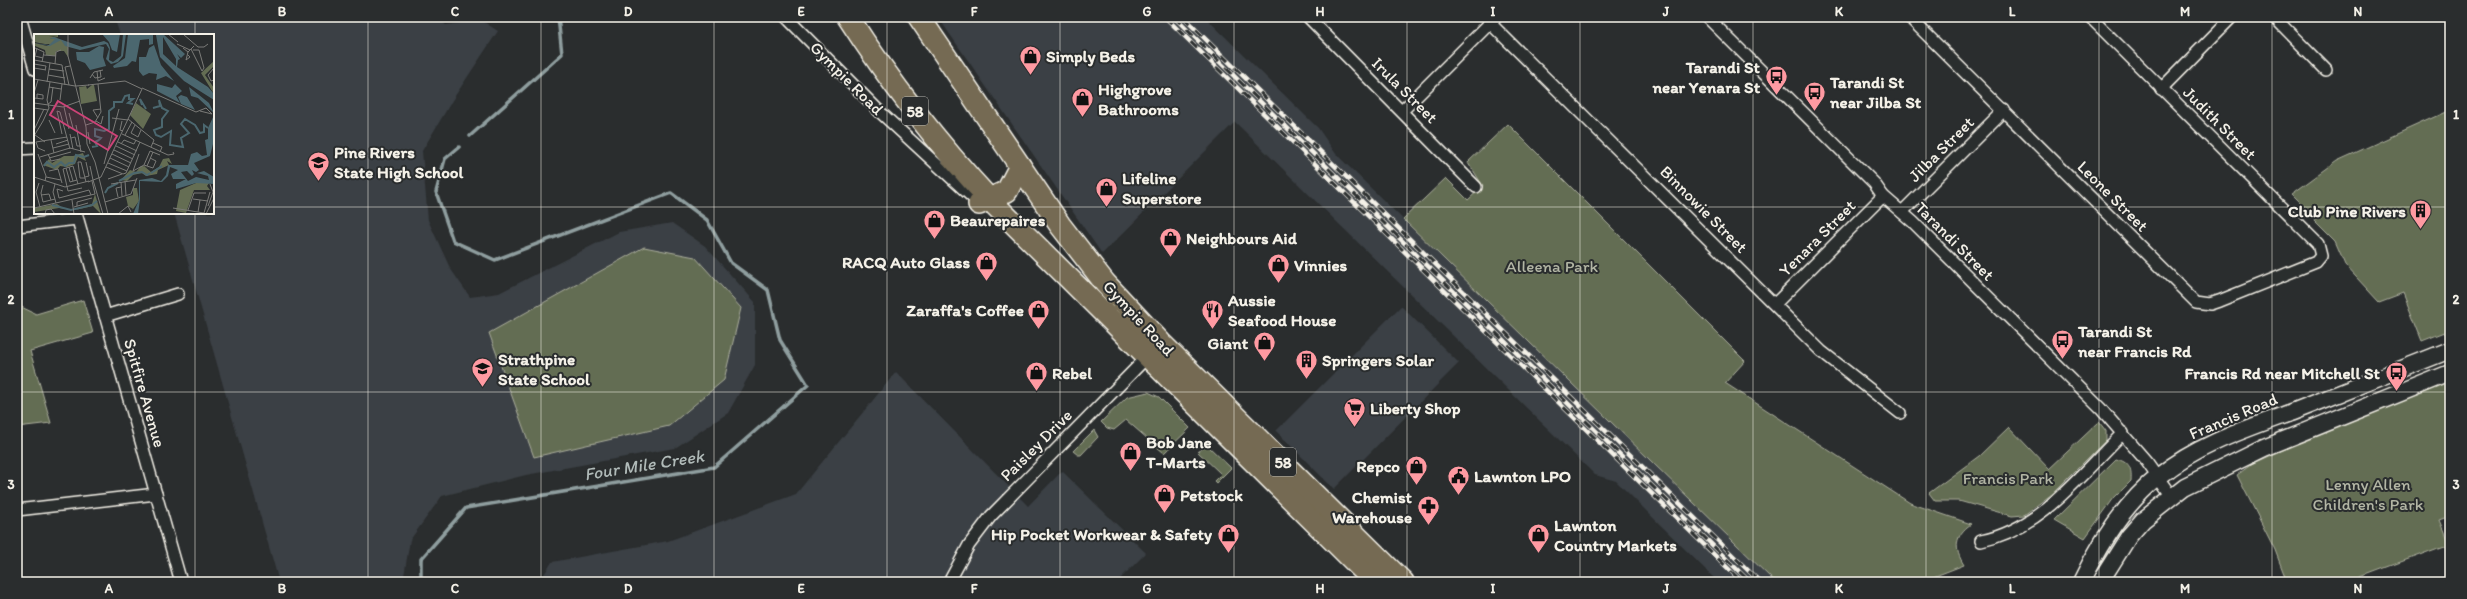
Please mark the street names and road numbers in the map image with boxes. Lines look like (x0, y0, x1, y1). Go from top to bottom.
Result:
street label: Gympie Road (806, 37, 888, 119)
street label: Irula Street (1368, 53, 1443, 128)
street label: Judith Street (2179, 82, 2261, 164)
road number: 58 (902, 97, 928, 125)
street label: Jilba Street (1904, 112, 1978, 186)
street label: Leone Street (2073, 156, 2153, 236)
street label: Binnowie Street (1656, 161, 1752, 257)
street label: Yenara Street (1775, 195, 1860, 280)
street label: Tarandi Street (1911, 197, 1999, 285)
street label: Gympie Road (1099, 276, 1179, 360)
street label: Spitfire Avenue (120, 336, 170, 450)
street label: Francis Road (2186, 388, 2280, 444)
street label: Paisley Drive (996, 405, 1076, 485)
road number: 58 (1270, 448, 1296, 476)

